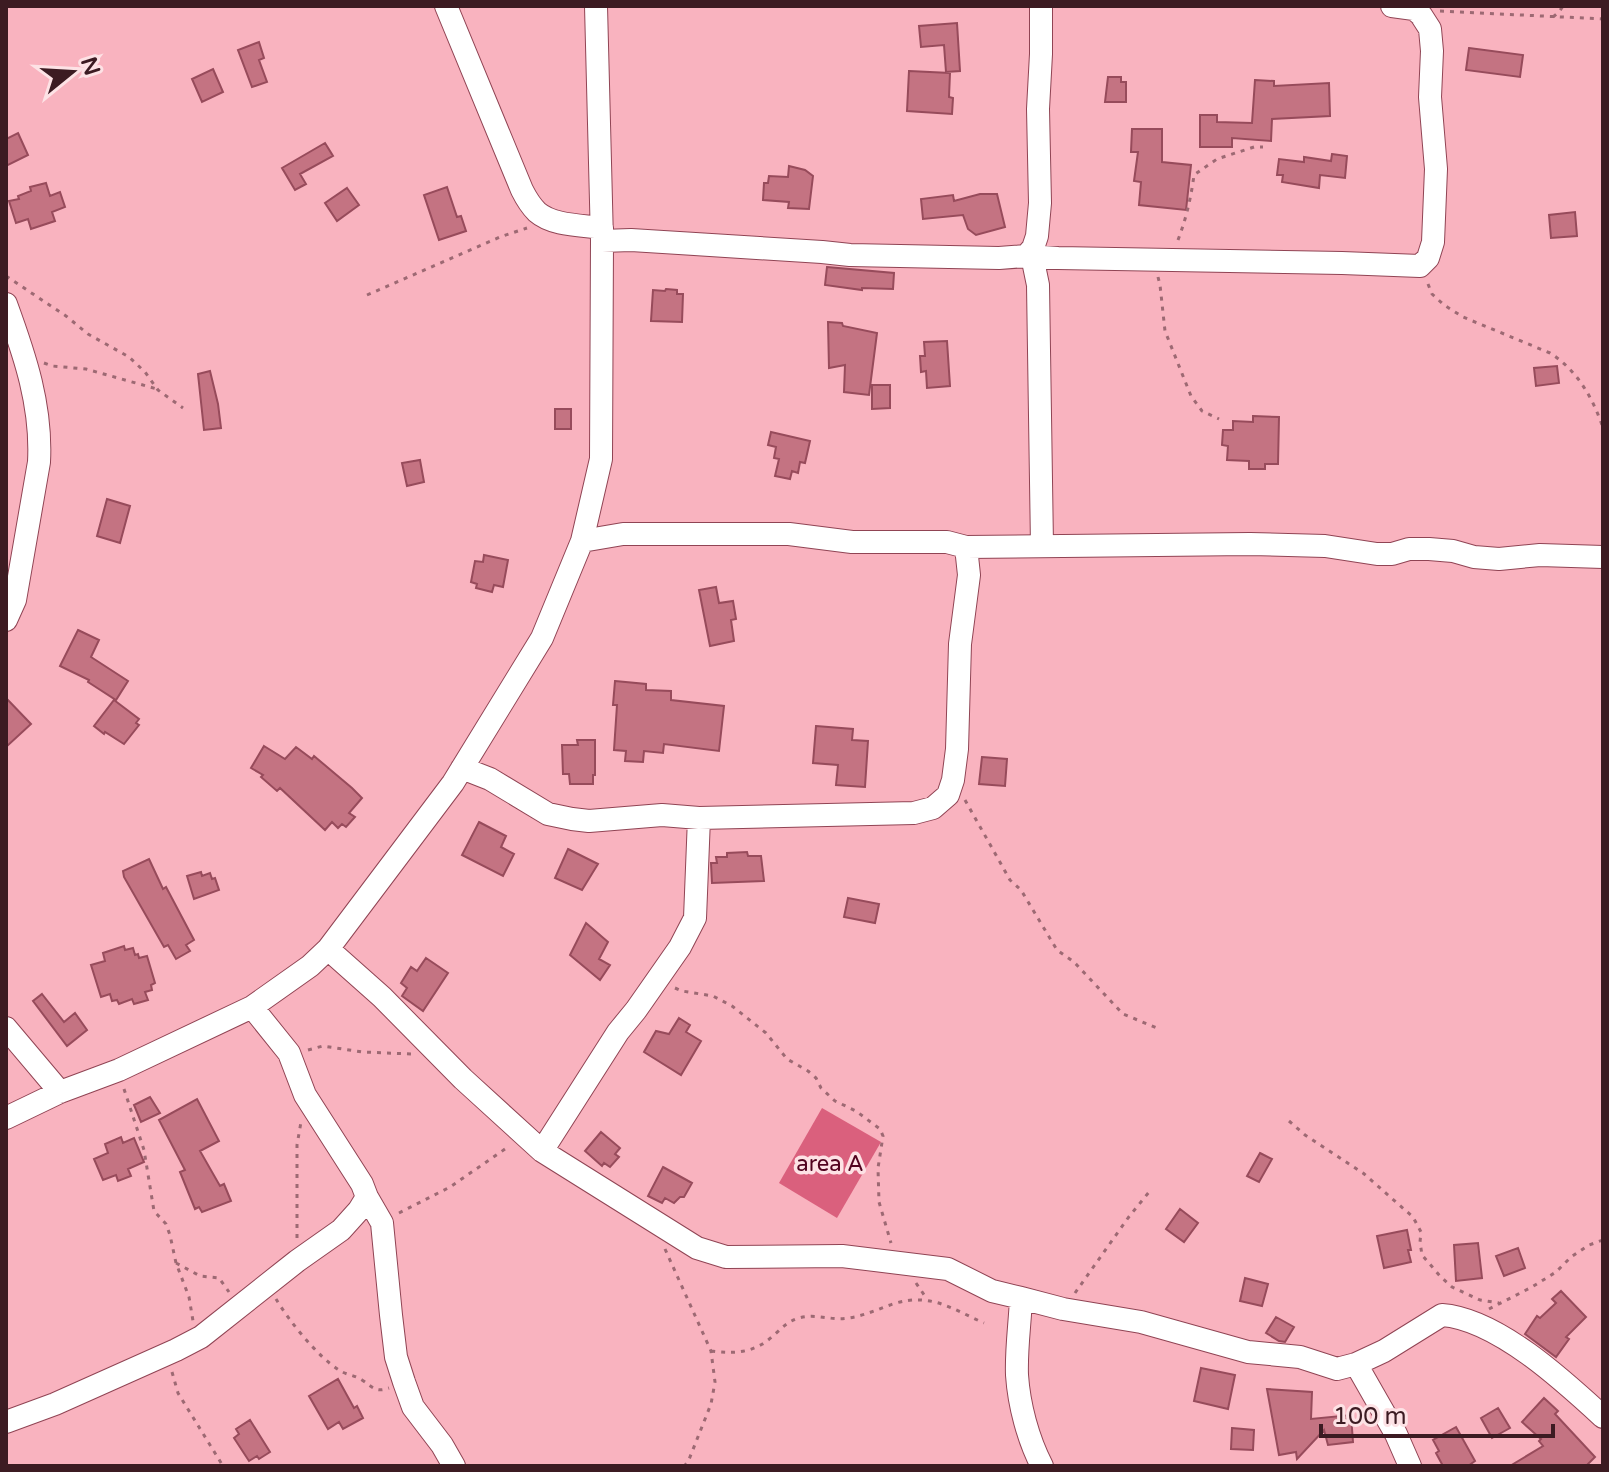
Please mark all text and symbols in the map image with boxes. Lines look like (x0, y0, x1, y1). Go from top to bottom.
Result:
north arrow (32, 32, 112, 112)
text: N (75, 54, 105, 79)
park label: area A (796, 1151, 864, 1177)
scale bar (1321, 1388, 1553, 1438)
text: 100 m (1333, 1402, 1407, 1431)

